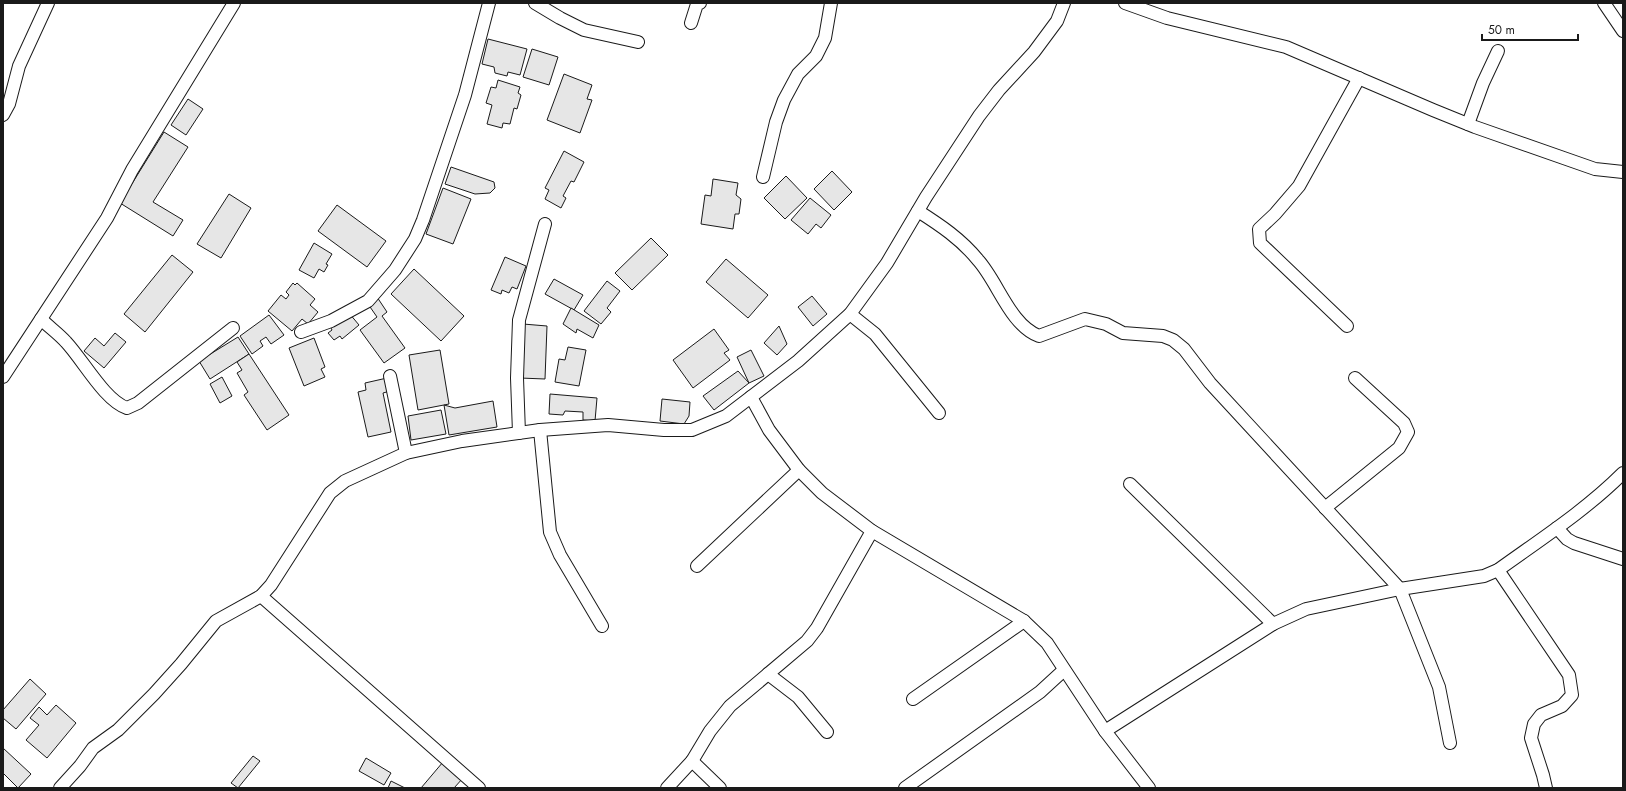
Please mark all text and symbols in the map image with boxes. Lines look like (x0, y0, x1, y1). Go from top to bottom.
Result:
scale bar (1482, 16, 1578, 42)
text: 50 m (1488, 21, 1515, 39)

